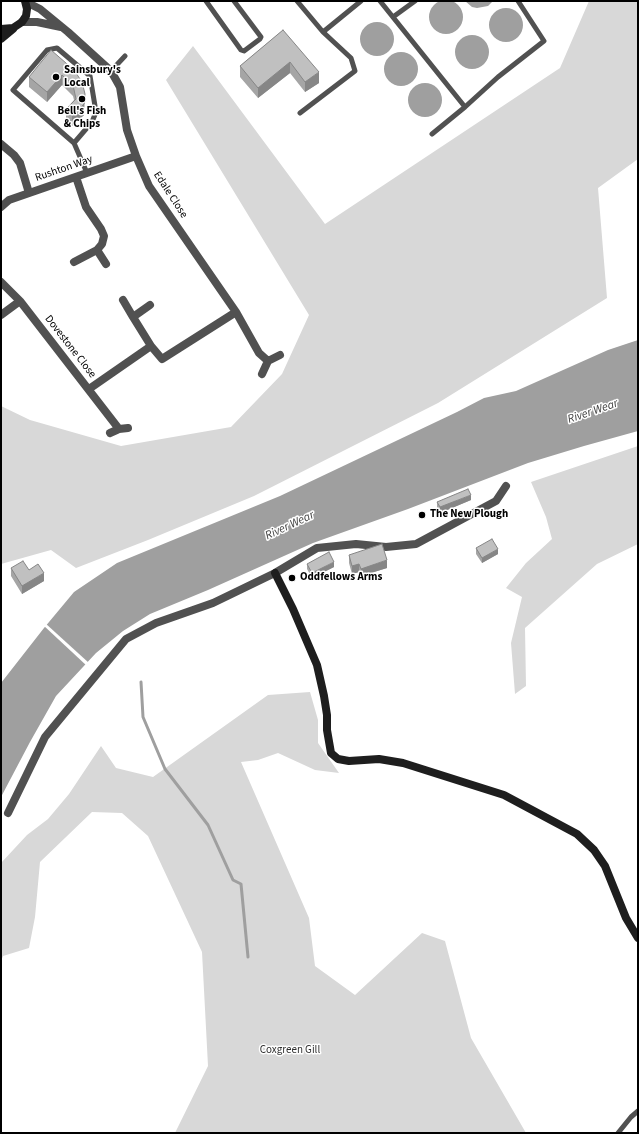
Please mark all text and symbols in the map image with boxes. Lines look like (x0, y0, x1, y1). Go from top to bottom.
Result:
place label: Sainsbury's Local (64, 64, 121, 90)
marker: Sainsbury's Local (51, 72, 61, 82)
marker: Bell's Fish & Chips (77, 94, 87, 104)
place label: Bell's Fish & Chips (58, 105, 106, 131)
street label: Rushton Way (34, 153, 94, 185)
street label: Edale Close (150, 169, 190, 221)
street label: Dovestone Close (41, 313, 99, 381)
water label: River Wear (566, 397, 620, 427)
water label: River Wear (263, 508, 317, 544)
place label: The New Plough (430, 508, 508, 522)
marker: The New Plough (417, 510, 427, 520)
place label: Oddfellows Arms (300, 571, 382, 585)
marker: Oddfellows Arms (287, 573, 297, 583)
park label: Coxgreen Gill (260, 1044, 320, 1058)

